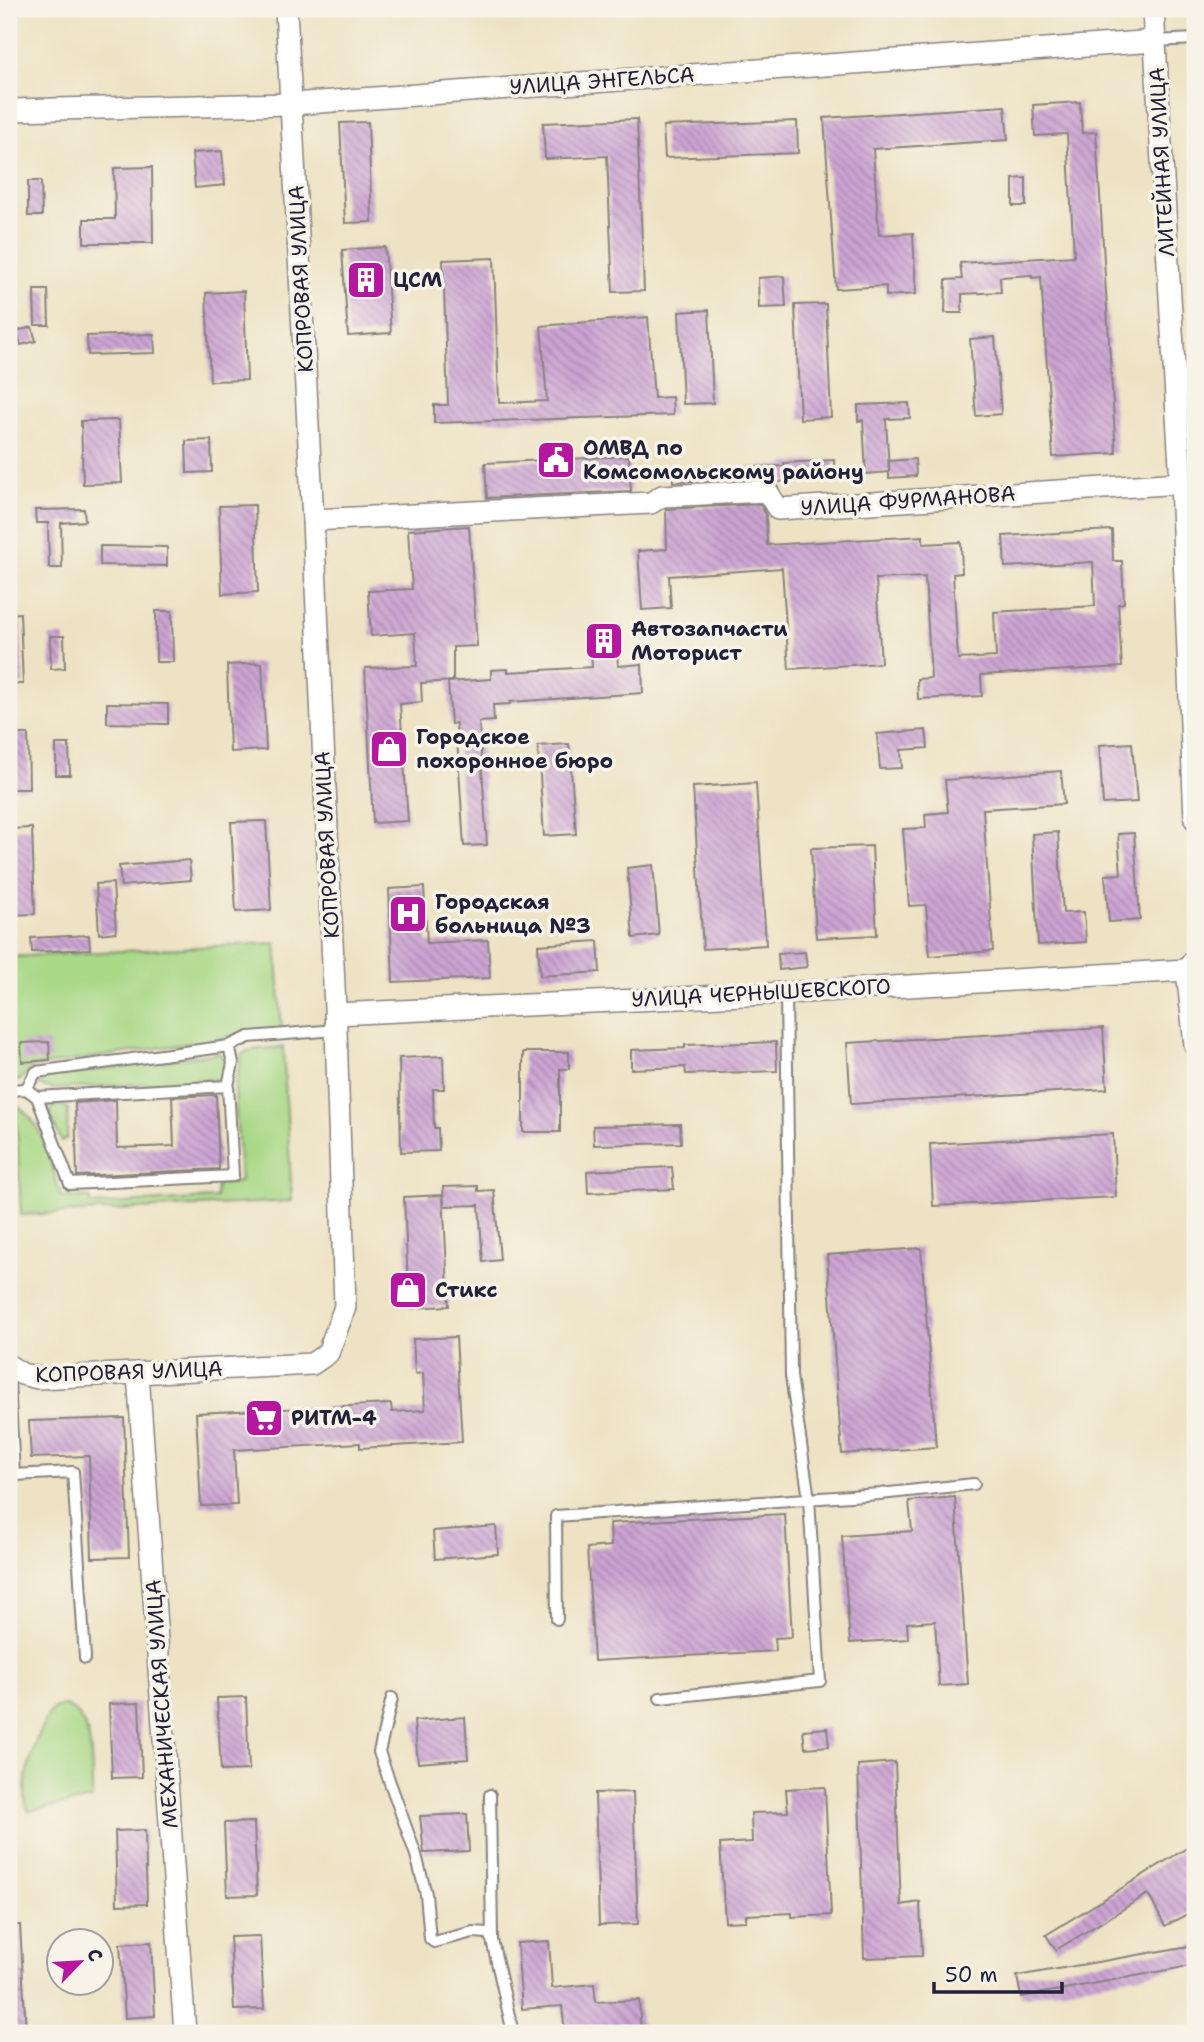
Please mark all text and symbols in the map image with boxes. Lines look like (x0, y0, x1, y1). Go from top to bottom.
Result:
street label: УЛИЦА ЭНГЕЛЬСА (509, 61, 695, 101)
street label: ЛИТЕЙНАЯ УЛИЦА (1143, 66, 1181, 258)
street label: КОПРОВАЯ УЛИЦА (282, 185, 320, 373)
building icon: ЦСМ (345, 259, 387, 301)
place label: ЦСМ (393, 266, 442, 294)
place label: ОМВД по Комсомольскому району (583, 434, 864, 486)
public building icon: ОМВД по Комсомольскому району (535, 439, 577, 481)
street label: УЛИЦА ФУРМАНОВА (800, 480, 1016, 522)
place label: Автозапчасти Моторист (631, 615, 788, 667)
building icon: Автозапчасти Моторист (583, 620, 625, 662)
place label: Городское похоронное бюро (416, 723, 613, 775)
shop icon: Городское похоронное бюро (368, 728, 410, 770)
street label: КОПРОВАЯ УЛИЦА (308, 751, 346, 939)
place label: Городская больница №3 (435, 888, 591, 940)
hospital icon: Городская больница №3 (387, 893, 429, 935)
street label: УЛИЦА ЧЕРНЫШЕВСКОГО (631, 972, 891, 1014)
shop icon: Стикс (387, 1269, 429, 1311)
place label: Стикс (435, 1276, 498, 1304)
street label: КОПРОВАЯ УЛИЦА (35, 1355, 223, 1389)
supermarket icon: РИТМ-4 (243, 1397, 285, 1439)
place label: РИТМ-4 (291, 1404, 377, 1432)
street label: МЕХАНИЧЕСКАЯ УЛИЦА (139, 1579, 185, 1829)
north arrow (46, 1926, 116, 1996)
text: С (81, 1944, 109, 1966)
scale bar (934, 1951, 1062, 1995)
text: 50 m (945, 1961, 998, 1989)

